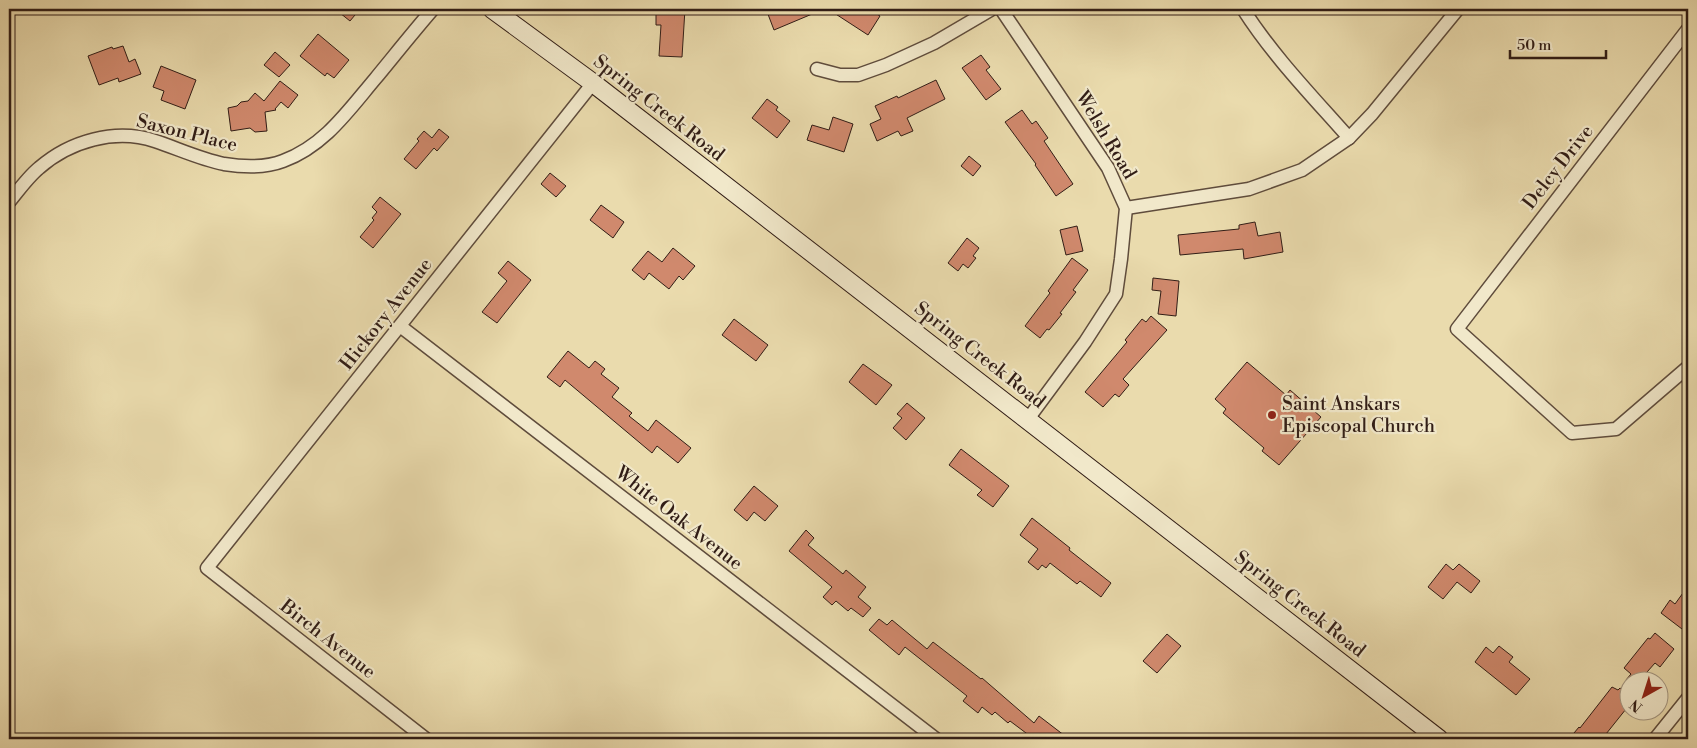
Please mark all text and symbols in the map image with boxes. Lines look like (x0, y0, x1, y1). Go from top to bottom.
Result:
scale bar (1510, 28, 1606, 60)
text: 50 m (1517, 36, 1551, 55)
street label: Spring Creek Road (589, 49, 730, 167)
street label: Welsh Road (1070, 86, 1142, 184)
street label: Saxon Place (134, 109, 240, 157)
street label: Delcy Drive (1517, 120, 1599, 214)
street label: Hickory Avenue (335, 253, 437, 375)
street label: Spring Creek Road (910, 296, 1051, 414)
place label: Saint Anskars Episcopal Church (1282, 392, 1435, 438)
marker: Saint Anskars Episcopal Church (1266, 409, 1278, 421)
street label: White Oak Avenue (610, 460, 748, 575)
street label: Spring Creek Road (1230, 545, 1371, 663)
street label: Birch Avenue (275, 594, 381, 684)
north arrow (1620, 670, 1670, 720)
text: N (1626, 695, 1646, 716)

